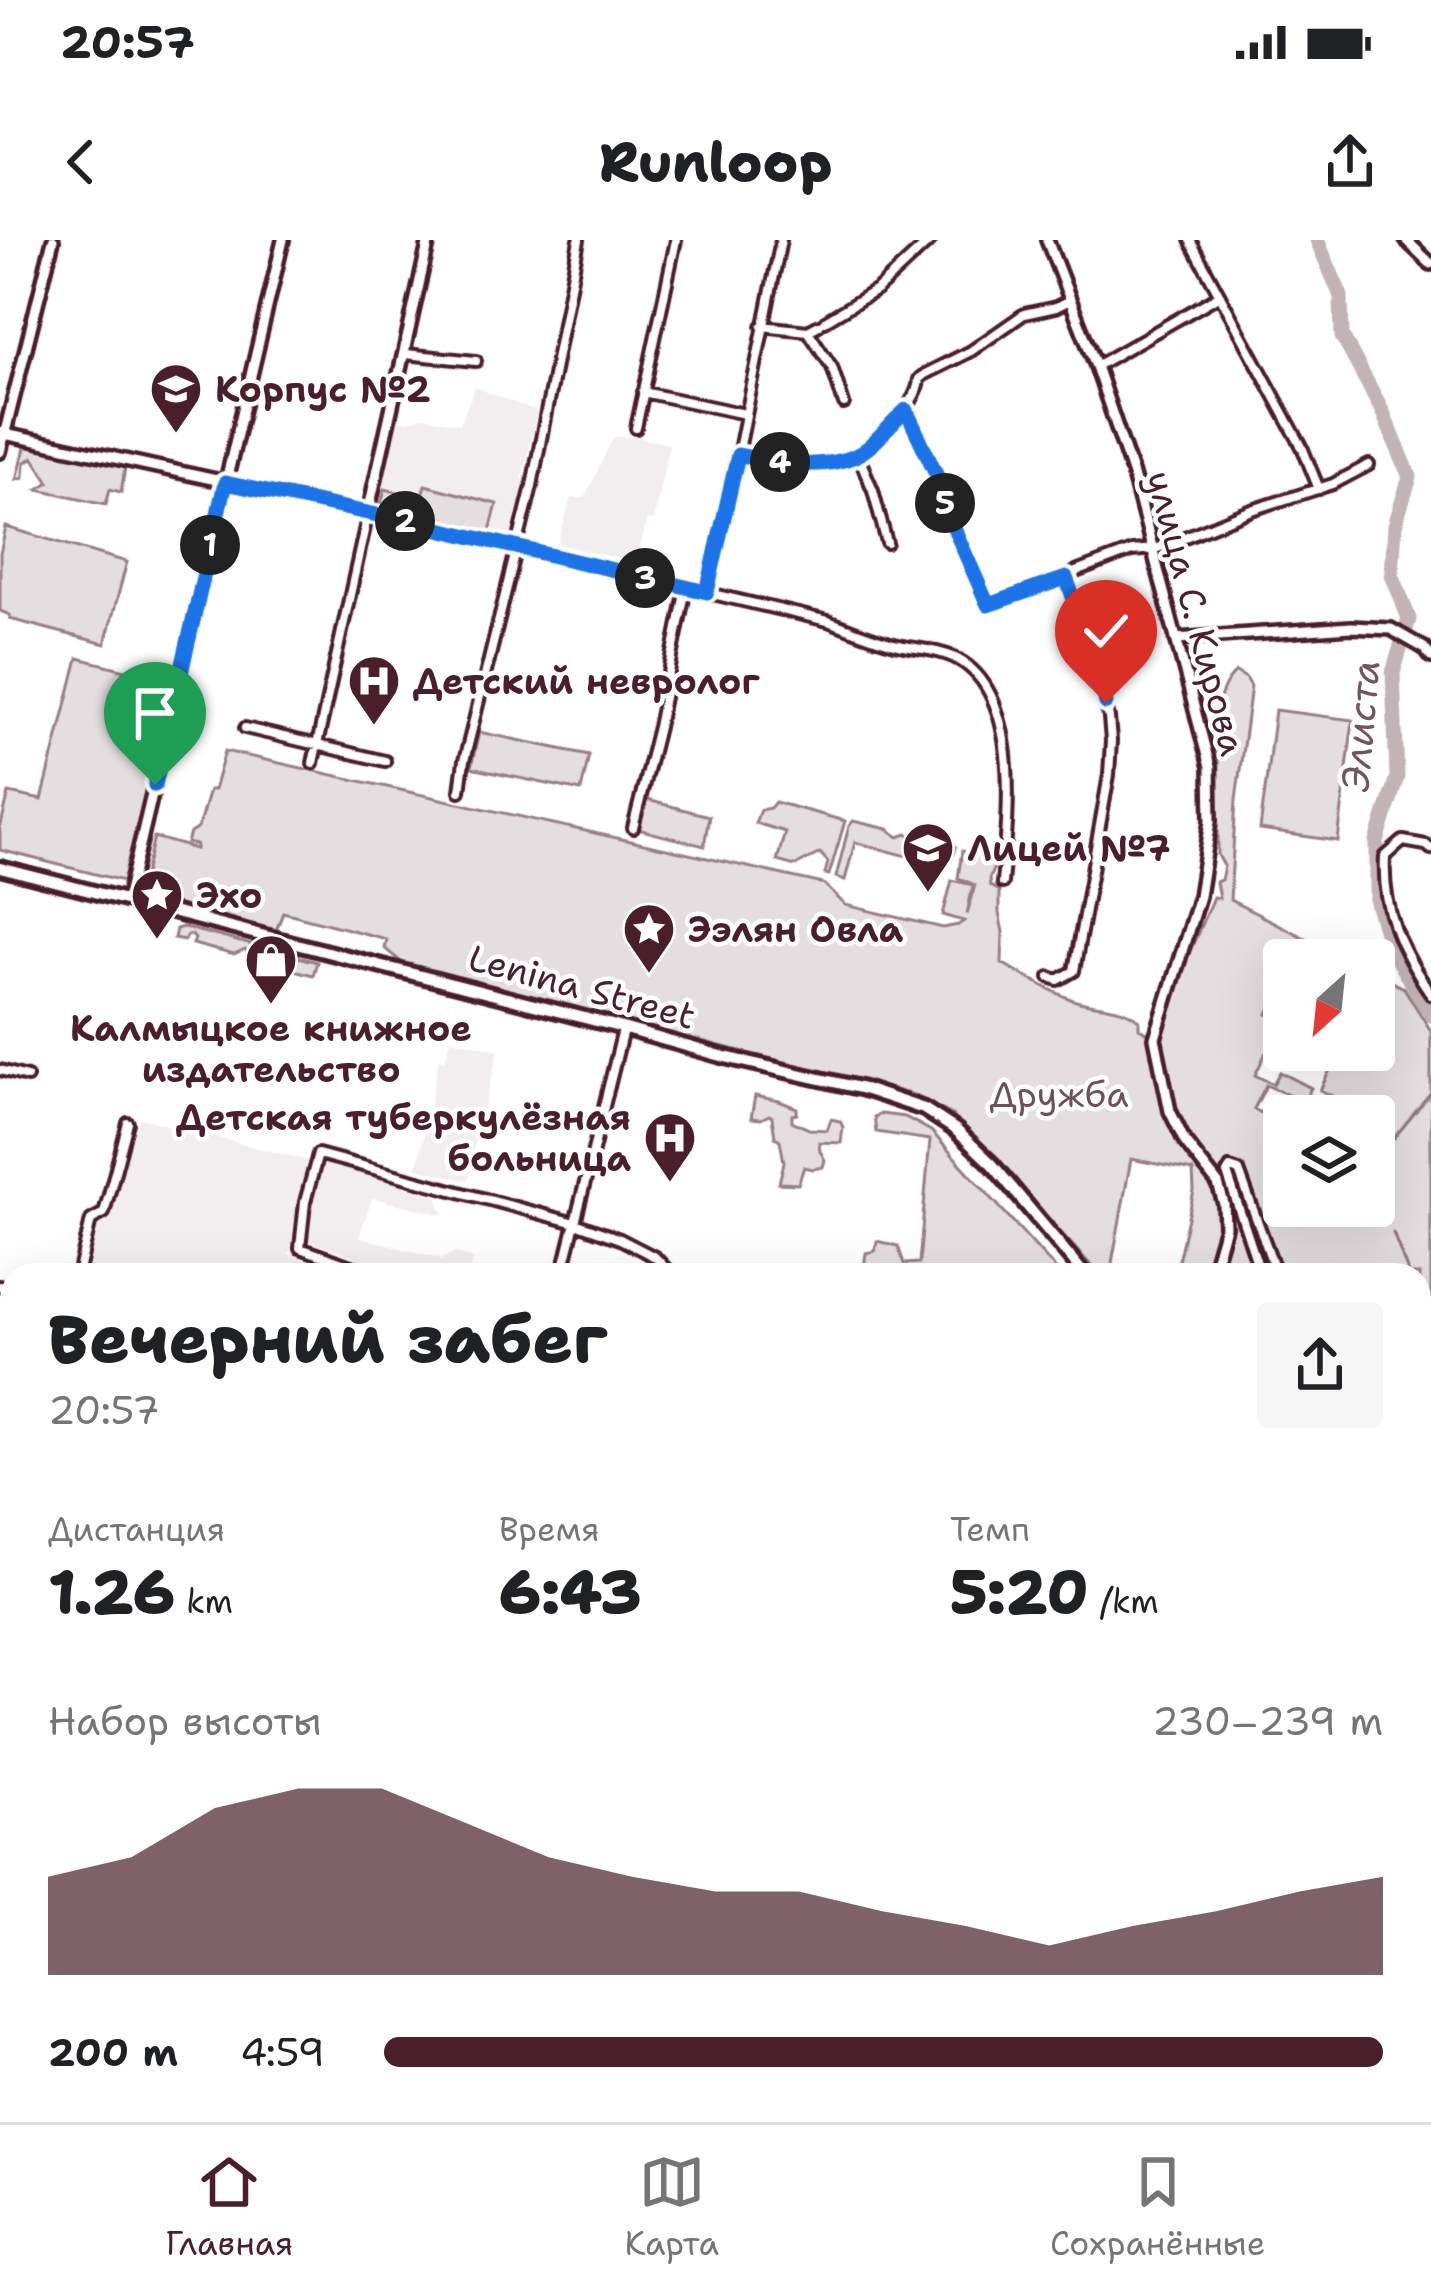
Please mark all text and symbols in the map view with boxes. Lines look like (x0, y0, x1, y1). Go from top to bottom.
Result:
text: 20:57 (60, 12, 195, 72)
text: Runloop (599, 126, 832, 198)
icon: back (48, 129, 114, 195)
icon: share (1317, 129, 1383, 195)
school or university icon: Корпус №2 (148, 361, 204, 435)
place label: Корпус №2 (215, 365, 431, 414)
pin: 4 (750, 432, 810, 492)
text: 4 (768, 439, 792, 484)
street label: улица С. Кирова (1134, 465, 1258, 761)
pin: 5 (915, 473, 975, 533)
text: 5 (935, 480, 955, 525)
pin: 2 (375, 491, 435, 551)
text: 2 (393, 498, 417, 543)
pin: 1 (180, 515, 240, 575)
text: 1 (202, 522, 218, 567)
pin: 3 (615, 548, 675, 608)
text: 3 (633, 555, 657, 600)
pin (1055, 580, 1157, 703)
icon: check (1073, 598, 1139, 664)
hospital icon: Детский невролог (346, 653, 402, 727)
place label: Детский невролог (413, 657, 760, 706)
water label: Элиста (1328, 658, 1392, 794)
pin (104, 662, 206, 785)
icon: arrive (122, 680, 188, 746)
school or university icon: Лицей №7 (900, 820, 956, 894)
place label: Лицей №7 (967, 824, 1171, 873)
place icon: Эхо (129, 867, 185, 941)
place label: Эхо (196, 871, 262, 920)
place icon: Ээлян Овла (621, 901, 677, 975)
place label: Ээлян Овла (688, 905, 904, 954)
shop icon: Калмыцкое книжное издательство (243, 932, 299, 1006)
street label: Lenina Street (463, 933, 701, 1041)
north arrow (1263, 939, 1395, 1071)
map controls (1263, 939, 1395, 1227)
place label: Калмыцкое книжное издательство (70, 1004, 472, 1094)
park label: Дружба (989, 1070, 1129, 1119)
place label: Детская туберкулёзная больница (176, 1093, 631, 1183)
button: layers (1263, 1095, 1395, 1227)
hospital icon: Детская туберкулёзная больница (642, 1110, 698, 1184)
text: Вечерний забег (48, 1295, 608, 1383)
button: share (1257, 1302, 1383, 1428)
text: 20:57 (48, 1384, 160, 1436)
text: Дистанция (48, 1507, 225, 1552)
text: Время (499, 1507, 600, 1552)
text: Темп (950, 1507, 1030, 1552)
text: 1.26 (48, 1552, 175, 1632)
text: 6:43 (499, 1552, 641, 1632)
text: 5:20 (950, 1552, 1088, 1632)
text: km (175, 1579, 233, 1624)
text: /km (1088, 1579, 1159, 1624)
text: Набор высоты (48, 1695, 322, 1747)
text: 230–239 m (1152, 1695, 1383, 1747)
text: 200 m (48, 2026, 178, 2078)
text: 4:59 (240, 2026, 325, 2078)
tab: Главная (166, 2149, 293, 2266)
tab: Карта (624, 2149, 719, 2266)
tab: Сохранённые (1050, 2149, 1266, 2266)

